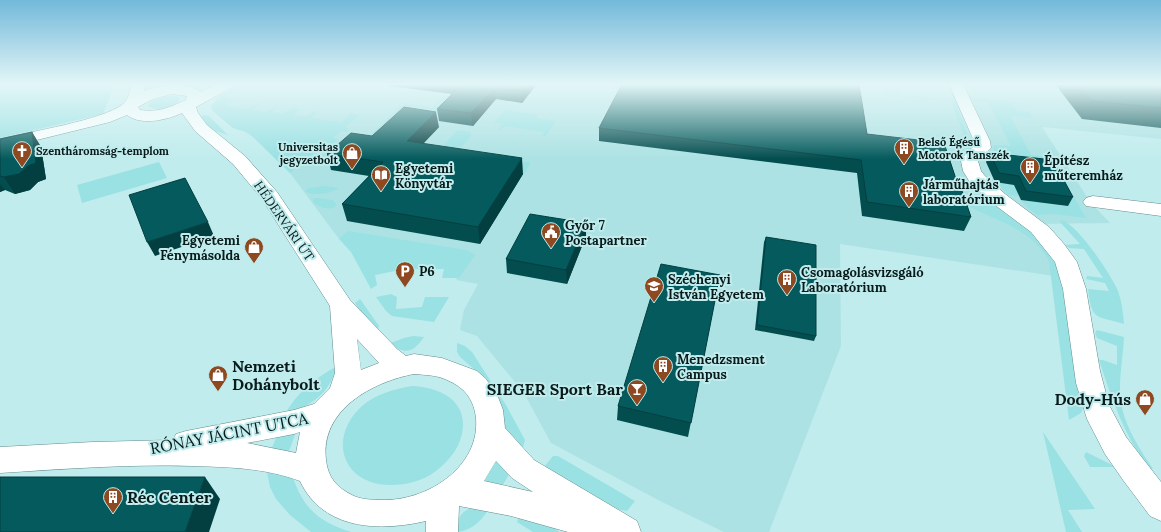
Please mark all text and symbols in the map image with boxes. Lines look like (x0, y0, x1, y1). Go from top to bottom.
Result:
place label: Belső Égésű Motorok Tanszék (918, 135, 1010, 162)
building icon: Belső Égésű Motorok Tanszék (893, 137, 915, 165)
church icon: Szentháromság-templom (11, 140, 33, 168)
place label: Universitas jegyzetbolt (278, 140, 338, 167)
shop icon: Universitas jegyzetbolt (341, 142, 363, 170)
place label: Szentháromság-templom (36, 144, 169, 158)
place label: Építész műteremház (1044, 151, 1123, 184)
building icon: Építész műteremház (1019, 156, 1041, 184)
place label: Egyetemi Könyvtár (395, 160, 453, 192)
library icon: Egyetemi Könyvtár (370, 164, 392, 192)
place label: Járműhajtás laboratórium (923, 176, 1005, 208)
street label: HÉDERVÁRI ÚT (250, 178, 318, 265)
building icon: Járműhajtás laboratórium (898, 180, 920, 208)
place label: Győr 7 Postapartner (565, 217, 647, 249)
public building icon: Győr 7 Postapartner (540, 221, 562, 249)
place label: Egyetemi Fénymásolda (160, 232, 240, 264)
shop icon: Egyetemi Fénymásolda (243, 236, 265, 264)
parking icon: P6 (394, 260, 416, 288)
place label: P6 (419, 263, 435, 280)
place label: Csomagolásvizsgáló Laboratórium (801, 264, 924, 296)
building icon: Csomagolásvizsgáló Laboratórium (776, 268, 798, 296)
place label: Széchenyi István Egyetem (668, 271, 764, 303)
school or university icon: Széchenyi István Egyetem (643, 275, 665, 303)
place label: Menedzsment Campus (677, 351, 766, 383)
building icon: Menedzsment Campus (652, 355, 674, 383)
place label: Nemzeti Dohánybolt (232, 356, 320, 394)
shop icon: Nemzeti Dohánybolt (207, 364, 229, 392)
bar icon: SIEGER Sport Bar (626, 378, 648, 406)
place label: SIEGER Sport Bar (487, 379, 623, 399)
shop icon: Dody-Hús (1134, 388, 1156, 416)
place label: Dody-Hús (1054, 389, 1131, 409)
street label: RÓNAY JÁCINT UTCA (148, 408, 311, 458)
building icon: Réc Center (102, 486, 124, 514)
place label: Réc Center (127, 487, 212, 507)

